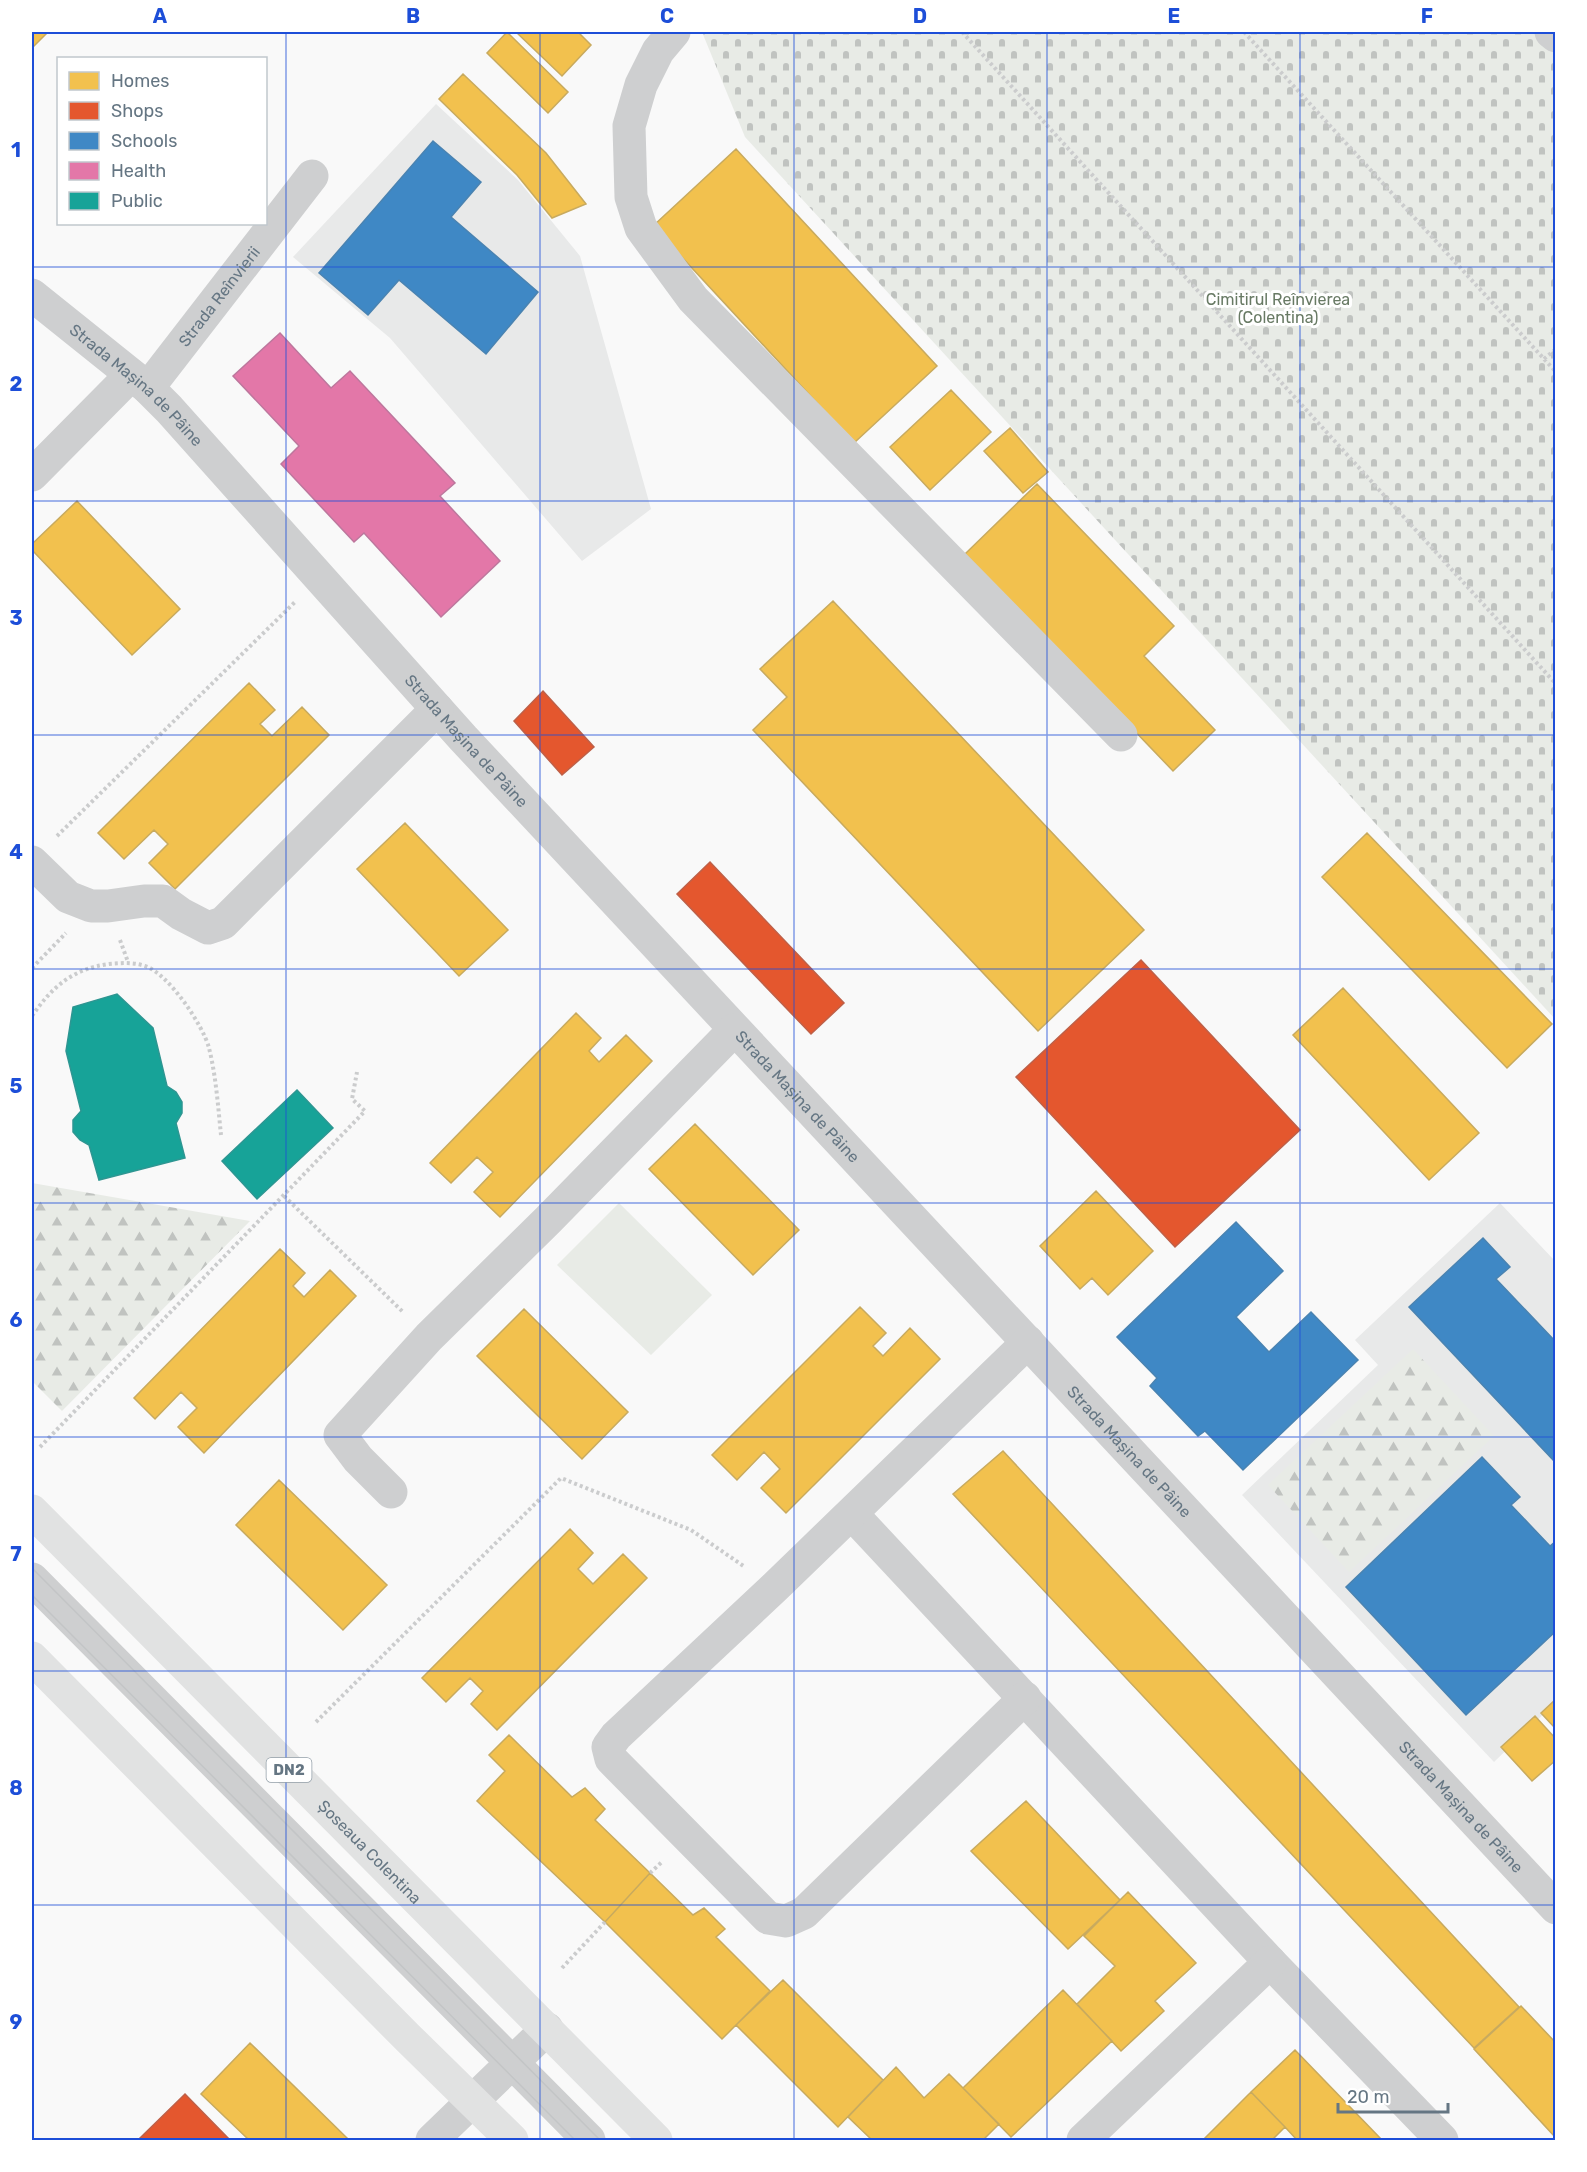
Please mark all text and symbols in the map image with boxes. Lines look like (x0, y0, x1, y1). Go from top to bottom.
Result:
text: A (153, 4, 168, 28)
text: B (406, 4, 420, 28)
text: C (660, 4, 674, 28)
text: D (913, 4, 927, 28)
text: E (1168, 4, 1180, 28)
text: F (1421, 4, 1433, 28)
legend (57, 57, 267, 225)
text: Homes (111, 70, 169, 92)
text: Shops (111, 100, 163, 122)
text: Schools (111, 130, 177, 152)
text: 1 (11, 138, 21, 162)
text: Health (111, 160, 166, 182)
text: Public (111, 190, 163, 212)
street label: Strada Reînvierii (175, 243, 264, 350)
park label: Cimitirul Reînvierea (Colentina) (1206, 290, 1350, 327)
street label: Strada Mașina de Pâine (66, 320, 207, 450)
text: 2 (10, 372, 23, 396)
text: 3 (9, 606, 23, 630)
street label: Strada Mașina de Pâine (401, 671, 532, 811)
text: 4 (9, 840, 23, 864)
street label: Strada Mașina de Pâine (731, 1027, 864, 1167)
text: 5 (10, 1074, 23, 1098)
text: 6 (9, 1308, 23, 1332)
street label: Strada Mașina de Pâine (1063, 1382, 1195, 1522)
text: 7 (10, 1542, 22, 1566)
street label: Strada Mașina de Pâine (1395, 1737, 1527, 1877)
road number: DN2 (266, 1758, 312, 1782)
text: 8 (9, 1776, 23, 1800)
street label: Șoseaua Colentina (314, 1796, 425, 1908)
text: 9 (10, 2010, 23, 2034)
scale bar (1338, 2076, 1448, 2114)
text: 20 m (1347, 2086, 1389, 2108)

